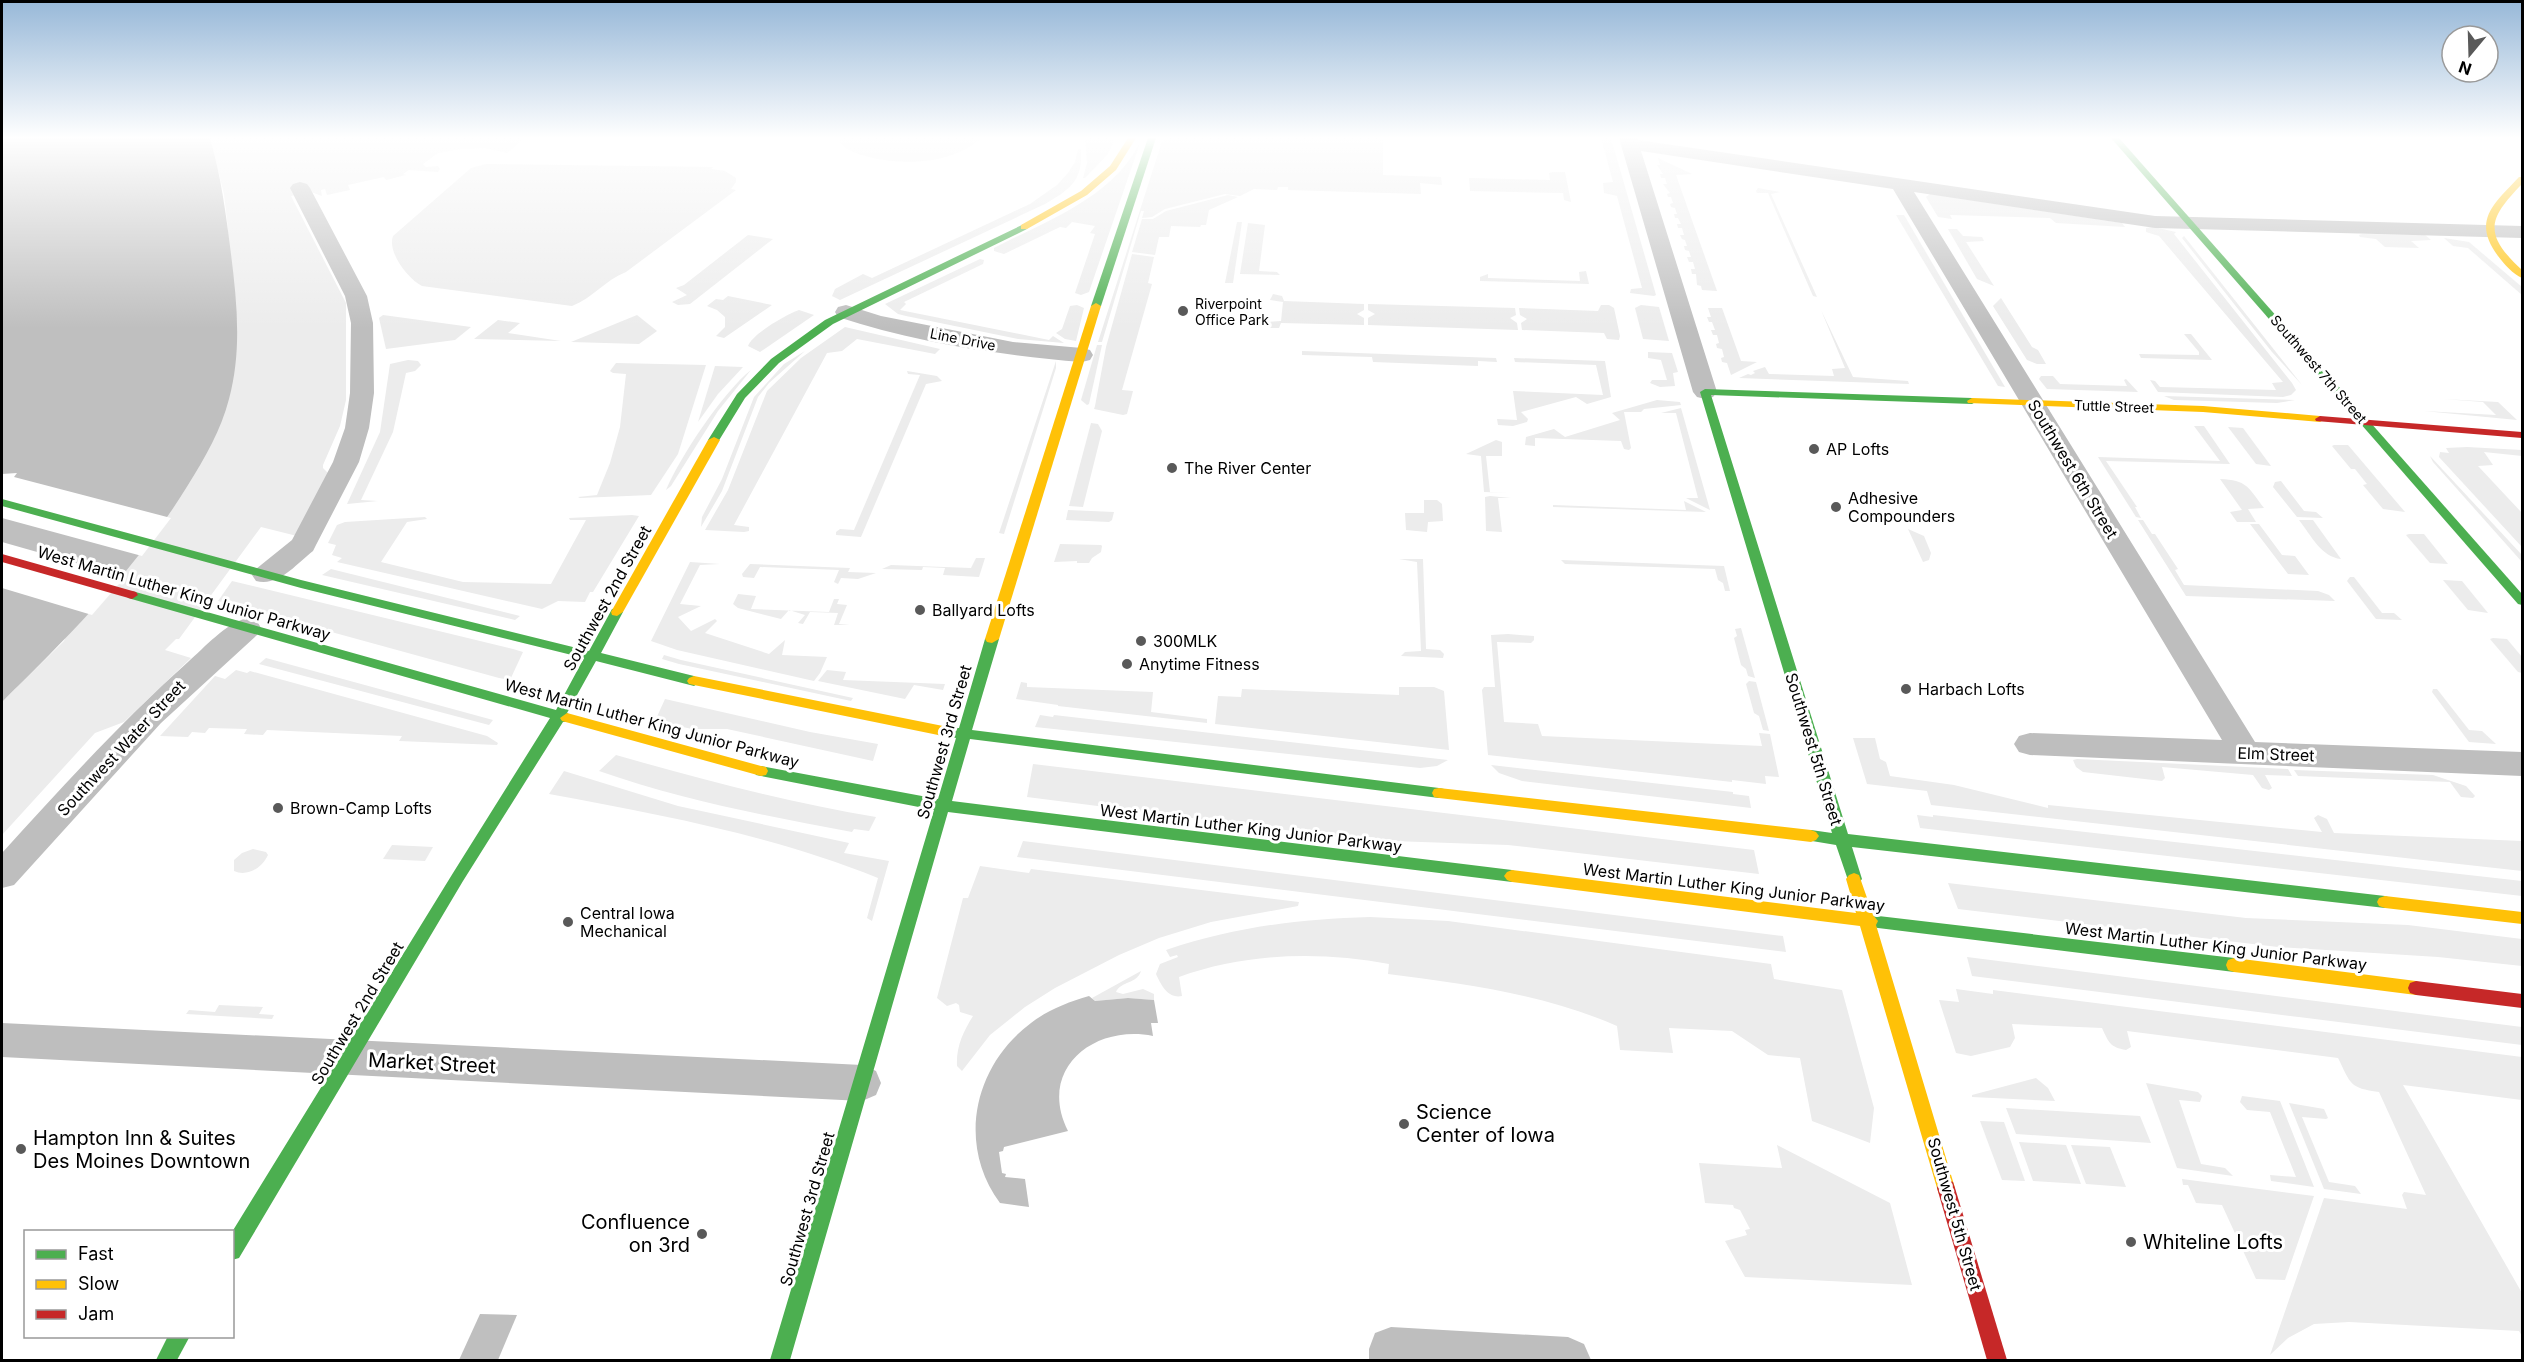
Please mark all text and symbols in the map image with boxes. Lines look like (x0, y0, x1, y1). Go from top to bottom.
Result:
north arrow (2440, 24, 2500, 84)
text: N (2456, 57, 2474, 80)
place label: Riverpoint Office Park (1195, 295, 1269, 328)
marker: Riverpoint Office Park (1176, 304, 1190, 318)
street label: Southwest 7th Street (2267, 311, 2371, 427)
street label: Line Drive (929, 324, 997, 354)
street label: Southwest 6th Street (2024, 396, 2122, 542)
street label: Tuttle Street (2074, 396, 2155, 416)
place label: AP Lofts (1826, 439, 1889, 459)
marker: AP Lofts (1807, 442, 1821, 456)
place label: The River Center (1184, 458, 1311, 478)
marker: The River Center (1165, 461, 1179, 475)
place label: Adhesive Compounders (1848, 488, 1955, 526)
marker: Adhesive Compounders (1829, 500, 1843, 514)
street label: Southwest 2nd Street (559, 522, 655, 674)
street label: West Martin Luther King Junior Parkway (35, 541, 333, 645)
place label: Ballyard Lofts (932, 600, 1035, 620)
marker: Ballyard Lofts (913, 603, 927, 617)
place label: 300MLK (1153, 631, 1218, 651)
marker: 300MLK (1134, 634, 1148, 648)
place label: Anytime Fitness (1139, 654, 1260, 674)
marker: Anytime Fitness (1120, 657, 1134, 671)
street label: Southwest 3rd Street (912, 663, 976, 821)
street label: Southwest 5th Street (1781, 670, 1847, 828)
street label: West Martin Luther King Junior Parkway (503, 674, 801, 772)
street label: Southwest Water Street (53, 676, 189, 820)
place label: Harbach Lofts (1918, 679, 2025, 699)
marker: Harbach Lofts (1899, 682, 1913, 696)
street label: Elm Street (2237, 743, 2315, 765)
place label: Brown-Camp Lofts (290, 798, 432, 818)
street label: West Martin Luther King Junior Parkway (1099, 800, 1403, 856)
marker: Brown-Camp Lofts (271, 801, 285, 815)
street label: West Martin Luther King Junior Parkway (1582, 859, 1886, 915)
place label: Central Iowa Mechanical (580, 903, 675, 941)
marker: Central Iowa Mechanical (561, 915, 575, 929)
street label: West Martin Luther King Junior Parkway (2064, 918, 2368, 974)
street label: Southwest 2nd Street (306, 938, 408, 1088)
street label: Market Street (367, 1048, 497, 1078)
place label: Science Center of Iowa (1416, 1100, 1555, 1147)
marker: Science Center of Iowa (1397, 1117, 1411, 1131)
place label: Hampton Inn & Suites Des Moines Downtown (33, 1126, 250, 1173)
street label: Southwest 3rd Street (775, 1130, 839, 1288)
street label: Southwest 5th Street (1924, 1135, 1986, 1293)
marker: Hampton Inn & Suites Des Moines Downtown (14, 1142, 28, 1156)
place label: Confluence on 3rd (581, 1210, 690, 1257)
marker: Confluence on 3rd (695, 1227, 709, 1241)
legend (24, 1230, 234, 1338)
place label: Whiteline Lofts (2143, 1230, 2283, 1254)
marker: Whiteline Lofts (2124, 1235, 2138, 1249)
text: Fast (78, 1243, 114, 1264)
text: Slow (78, 1273, 119, 1294)
text: Jam (78, 1303, 114, 1324)

